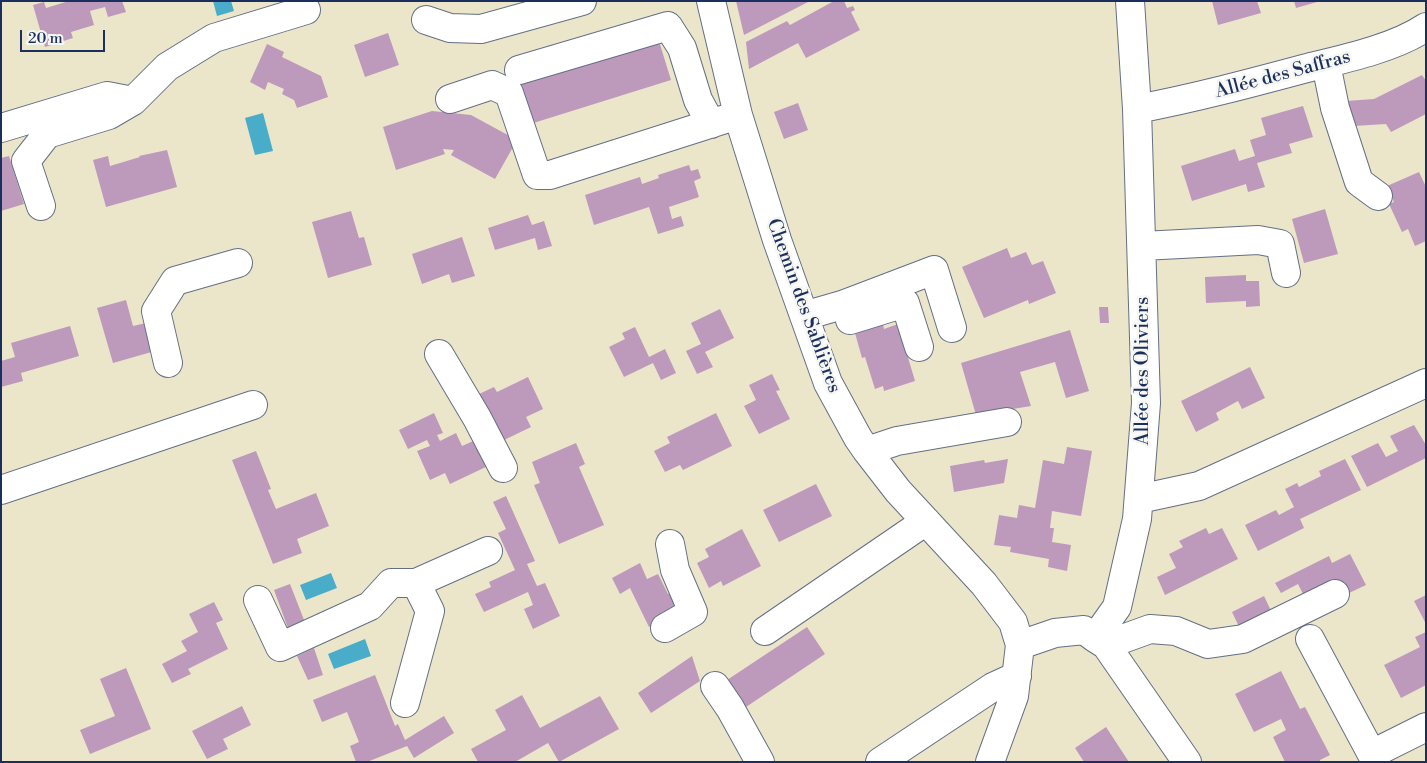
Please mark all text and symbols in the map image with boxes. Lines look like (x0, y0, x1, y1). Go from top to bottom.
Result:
scale bar (22, 20, 108, 52)
text: 20 m (28, 29, 63, 48)
street label: Allée des Saffras (1213, 46, 1353, 104)
street label: Chemin des Sablières (761, 216, 845, 396)
street label: Allée des Oliviers (1132, 297, 1154, 445)

